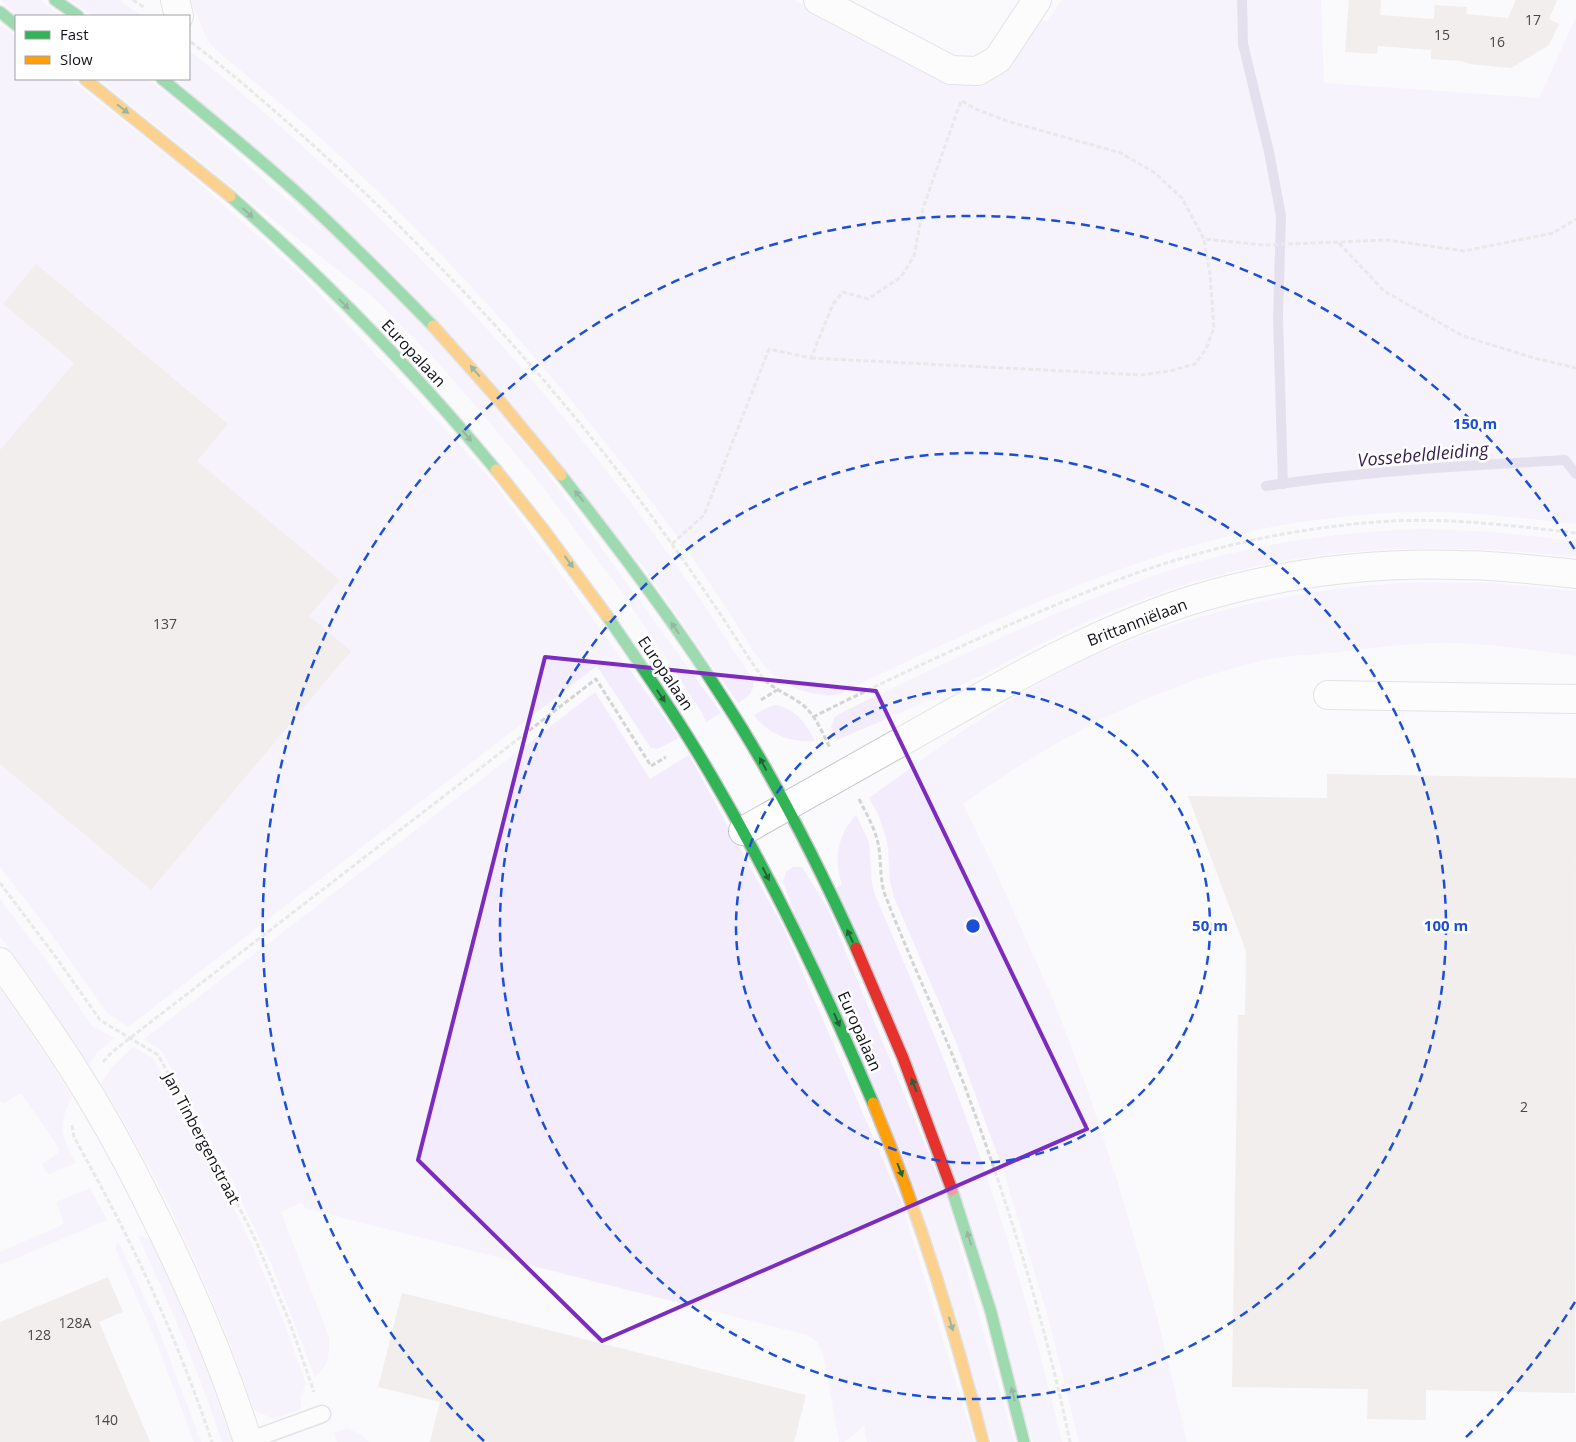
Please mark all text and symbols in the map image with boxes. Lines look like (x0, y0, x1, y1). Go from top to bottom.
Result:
house number: 17 (1525, 10, 1541, 29)
legend (15, 15, 190, 80)
text: Fast (60, 24, 89, 44)
house number: 15 (1434, 25, 1450, 44)
house number: 16 (1489, 32, 1505, 51)
text: Slow (60, 49, 93, 69)
one-way arrow (116, 104, 130, 114)
one-way arrow (241, 207, 253, 219)
one-way arrow (338, 298, 350, 310)
street label: Europalaan (377, 314, 451, 392)
one-way arrow (469, 366, 481, 378)
text: 150 m (1453, 413, 1497, 433)
one-way arrow (461, 429, 472, 442)
water label: Vossebeldleiding (1356, 436, 1490, 472)
one-way arrow (573, 490, 584, 503)
one-way arrow (563, 555, 574, 568)
street label: Brittanniëlaan (1084, 593, 1190, 651)
house number: 137 (153, 614, 177, 633)
one-way arrow (670, 621, 680, 635)
street label: Europalaan (633, 632, 699, 714)
one-way arrow (656, 689, 666, 702)
one-way arrow (759, 757, 767, 771)
one-way arrow (762, 867, 770, 882)
text: 50 m (1192, 915, 1228, 935)
text: 100 m (1424, 915, 1468, 935)
centre of rings (964, 917, 982, 935)
one-way arrow (846, 929, 854, 943)
street label: Europalaan (833, 988, 887, 1074)
one-way arrow (834, 1013, 842, 1027)
street label: Jan Tinbergenstraat (157, 1067, 246, 1208)
one-way arrow (910, 1077, 918, 1092)
house number: 2 (1520, 1097, 1528, 1116)
one-way arrow (897, 1163, 904, 1178)
one-way arrow (965, 1230, 973, 1245)
house number: 128A (59, 1313, 92, 1332)
one-way arrow (948, 1317, 956, 1332)
house number: 128 (27, 1325, 51, 1344)
one-way arrow (1009, 1387, 1017, 1402)
house number: 140 (94, 1410, 118, 1429)

